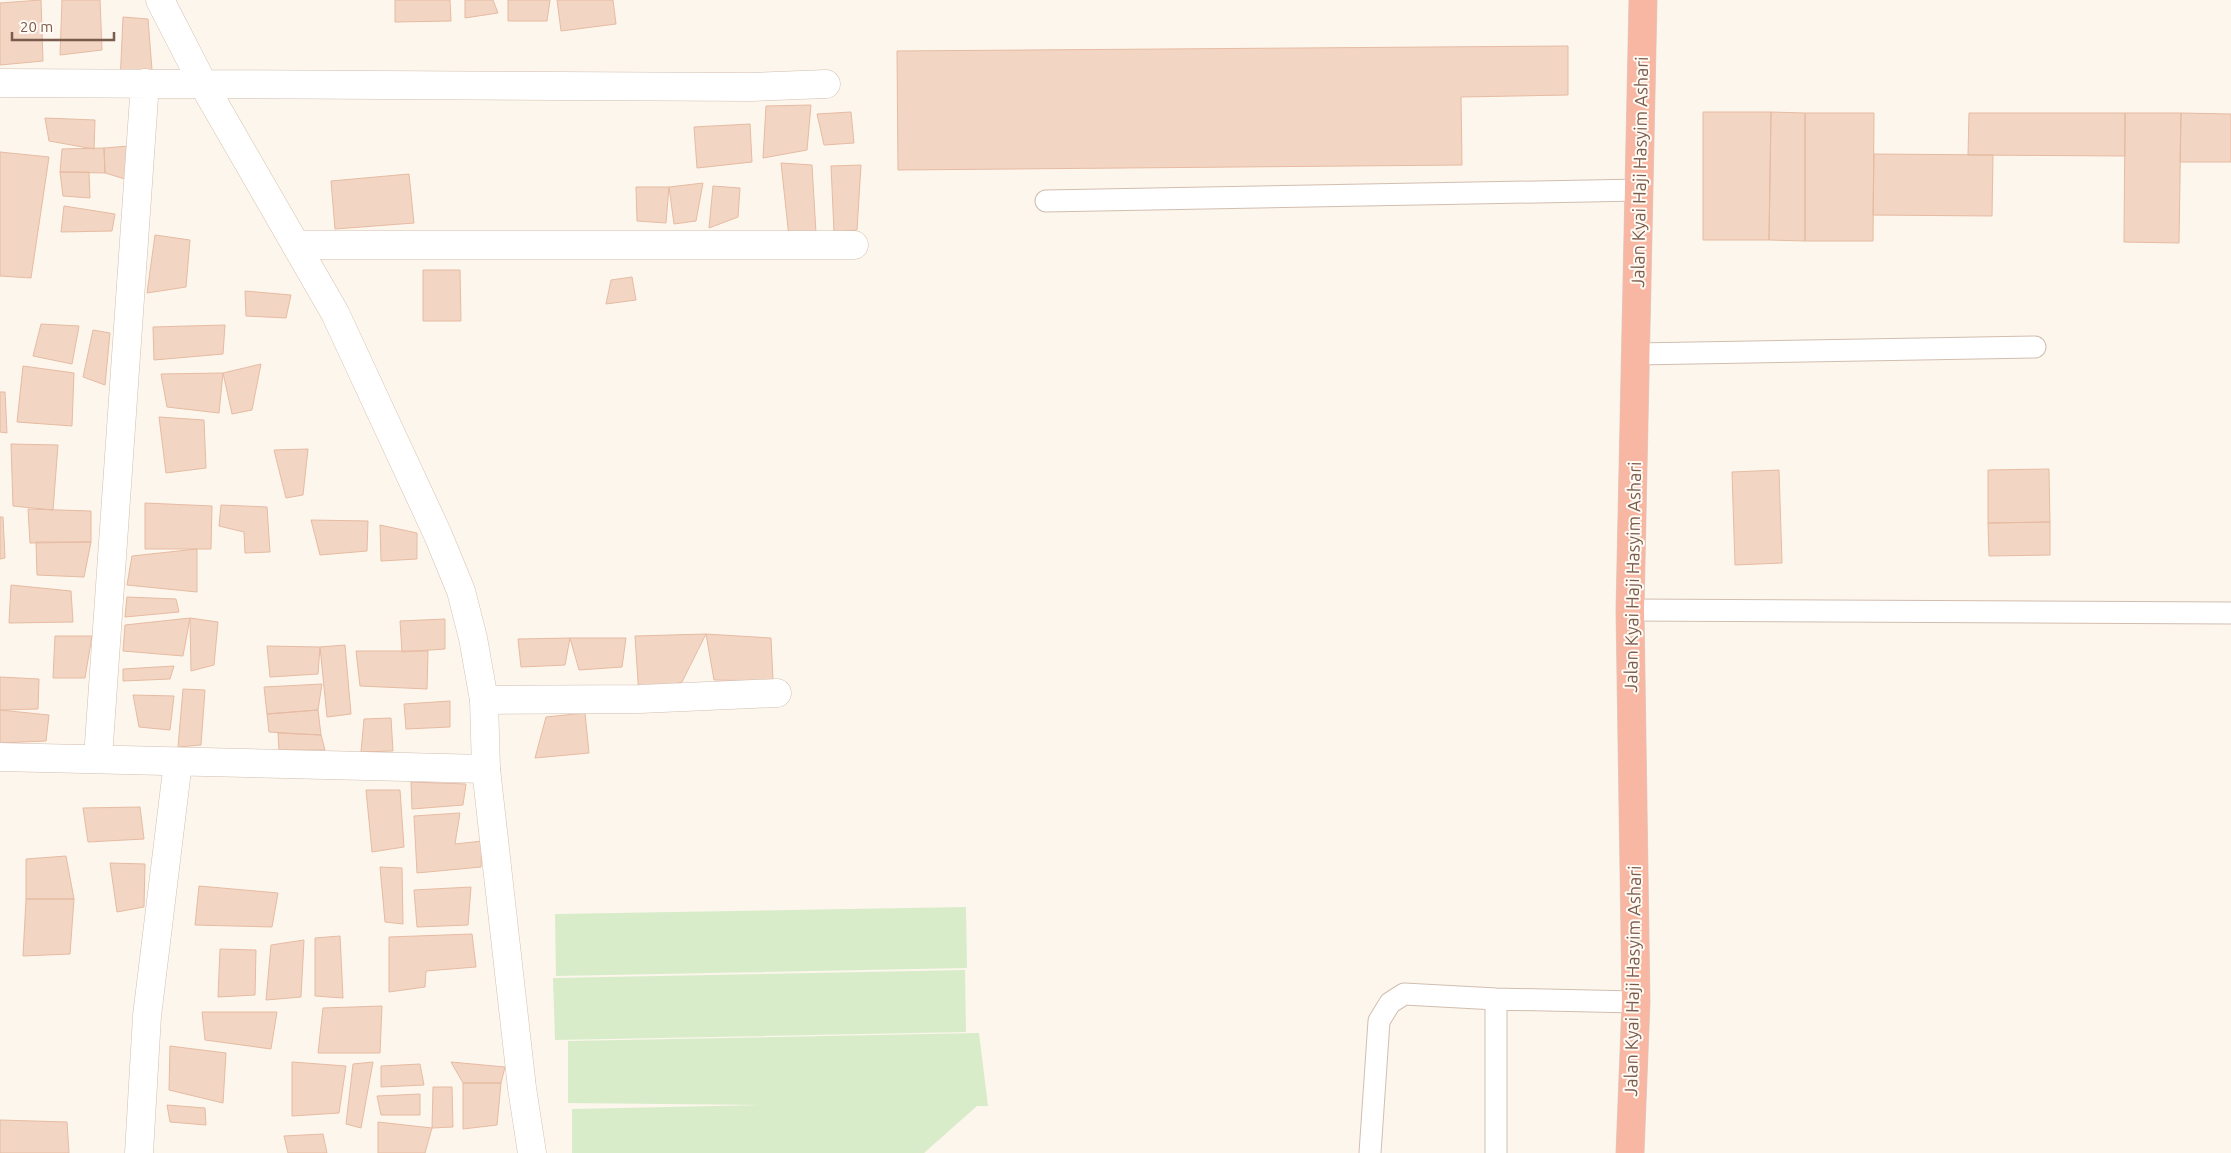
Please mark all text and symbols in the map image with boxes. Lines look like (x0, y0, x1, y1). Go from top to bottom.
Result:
scale bar (12, 10, 115, 42)
text: 20 m (20, 18, 53, 35)
street label: Jalan Kyai Haji Hasyim Ashari (1627, 56, 1651, 288)
street label: Jalan Kyai Haji Hasyim Ashari (1620, 461, 1644, 693)
street label: Jalan Kyai Haji Hasyim Ashari (1620, 865, 1644, 1097)

